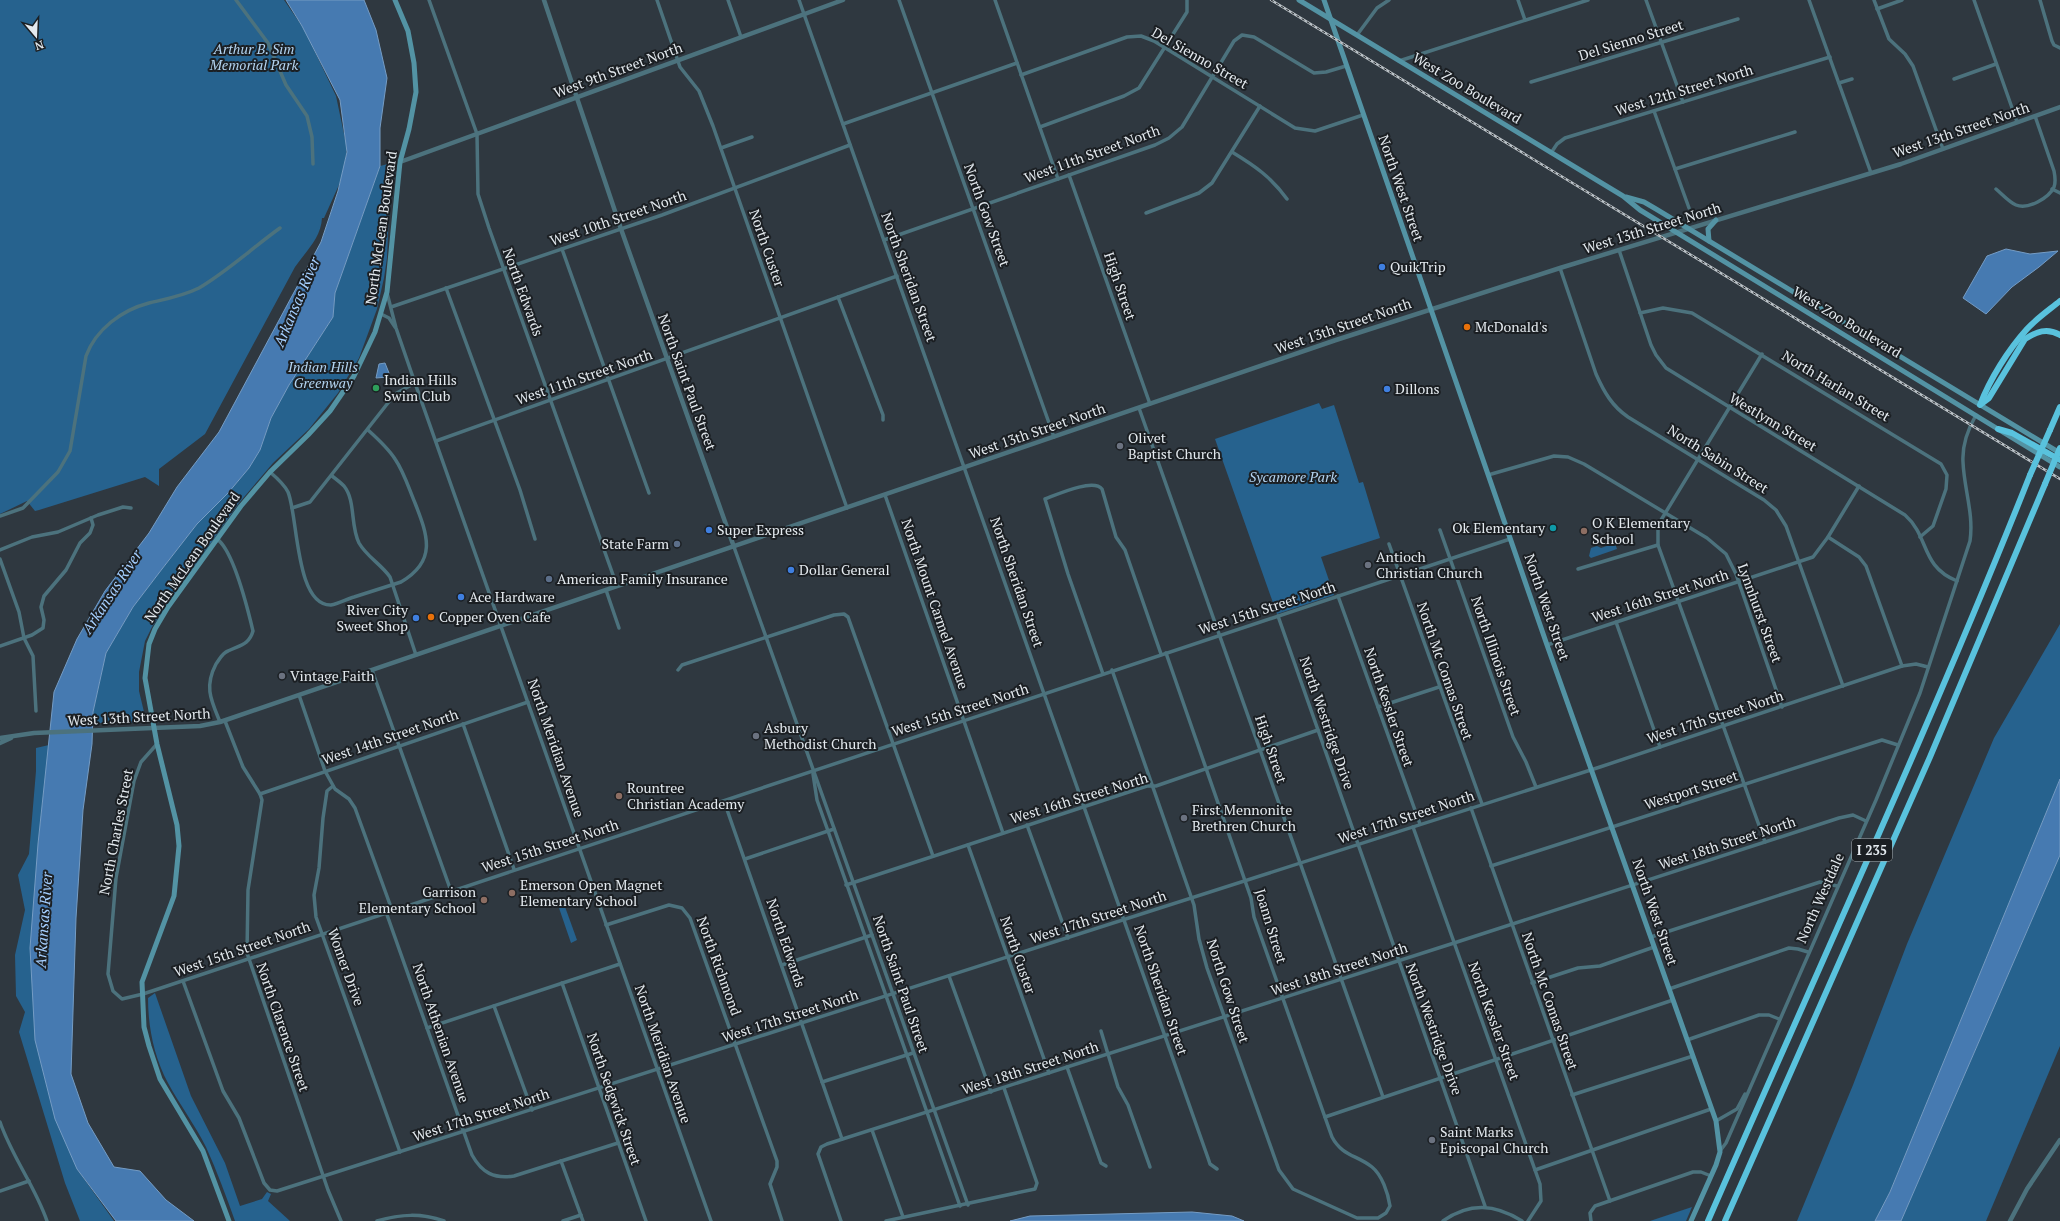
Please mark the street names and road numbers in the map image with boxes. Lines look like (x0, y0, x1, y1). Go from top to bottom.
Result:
street label: Del Sienno Street (1576, 14, 1686, 64)
street label: Del Sienno Street (1149, 22, 1253, 93)
street label: West 9th Street North (551, 37, 685, 102)
street label: West Zoo Boulevard (1409, 48, 1525, 128)
street label: West 12th Street North (1613, 60, 1755, 120)
street label: West 13th Street North (1890, 97, 2032, 162)
street label: West 11th Street North (1021, 120, 1162, 187)
street label: North West Street (1374, 132, 1429, 244)
street label: North McLean Boulevard (360, 150, 401, 306)
street label: North Gow Street (960, 161, 1015, 270)
street label: West 10th Street North (547, 185, 689, 250)
street label: West 13th Street North (1581, 198, 1723, 258)
street label: North Custer (745, 206, 790, 290)
street label: North Sheridan Street (877, 209, 942, 345)
street label: North Edwards (499, 245, 548, 339)
street label: High Street (1100, 249, 1141, 323)
street label: West Zoo Boulevard (1789, 282, 1905, 362)
street label: West 13th Street North (1272, 293, 1414, 358)
street label: North Saint Paul Street (654, 311, 721, 454)
street label: West 11th Street North (513, 344, 655, 409)
street label: North Harlan Street (1779, 346, 1895, 426)
street label: Westlynn Street (1726, 388, 1821, 456)
street label: West 13th Street North (966, 398, 1108, 463)
street label: North Sabin Street (1664, 420, 1773, 498)
street label: North McLean Boulevard (139, 488, 244, 626)
street label: North Sheridan Street (986, 514, 1049, 650)
street label: North Mount Carmel Avenue (897, 516, 974, 691)
street label: North West Street (1520, 551, 1575, 663)
street label: Lynnhurst Street (1734, 561, 1788, 666)
street label: West 16th Street North (1589, 564, 1731, 627)
street label: West 15th Street North (1196, 576, 1338, 639)
street label: North Illinois Street (1467, 594, 1526, 719)
street label: North Mc Comas Street (1413, 599, 1478, 743)
street label: North Kessler Street (1360, 645, 1419, 770)
street label: North Westridge Drive (1296, 654, 1359, 792)
street label: North Meridian Avenue (524, 676, 589, 820)
street label: West 15th Street North (889, 678, 1031, 741)
street label: West 17th Street North (1644, 685, 1786, 748)
street label: West 13th Street North (67, 703, 211, 730)
street label: West 14th Street North (319, 704, 461, 769)
street label: High Street (1251, 712, 1292, 786)
street label: Westport Street (1642, 765, 1741, 814)
street label: North Charles Street (94, 767, 137, 897)
street label: West 16th Street North (1008, 768, 1150, 828)
street label: West 17th Street North (1335, 785, 1477, 848)
street label: West 18th Street North (1656, 811, 1798, 874)
street label: West 15th Street North (479, 814, 621, 877)
road number: I 235 (1852, 839, 1892, 861)
street label: North Westdale (1791, 850, 1848, 946)
street label: North West Street (1628, 856, 1683, 968)
street label: West 17th Street North (1027, 885, 1169, 948)
street label: Joann Street (1251, 886, 1292, 966)
street label: North Edwards (762, 896, 811, 990)
street label: North Saint Paul Street (869, 913, 934, 1056)
street label: North Custer (996, 913, 1041, 997)
street label: North Richmond (693, 914, 746, 1018)
street label: West 15th Street North (171, 916, 313, 981)
street label: North Sheridan Street (1130, 922, 1193, 1058)
street label: Womer Drive (324, 925, 369, 1008)
street label: North Mc Comas Street (1518, 929, 1583, 1073)
street label: North Gow Street (1203, 936, 1254, 1046)
street label: West 18th Street North (1268, 937, 1410, 1000)
street label: North Kessler Street (1464, 959, 1525, 1084)
street label: North Clarence Street (252, 960, 315, 1095)
street label: North Westridge Drive (1402, 960, 1467, 1097)
street label: North Athenian Avenue (409, 961, 474, 1105)
street label: North Meridian Avenue (631, 982, 696, 1126)
street label: West 17th Street North (719, 984, 861, 1047)
street label: North Sedgwick Street (583, 1030, 646, 1168)
street label: West 18th Street North (959, 1036, 1101, 1099)
street label: West 17th Street North (410, 1083, 552, 1146)

